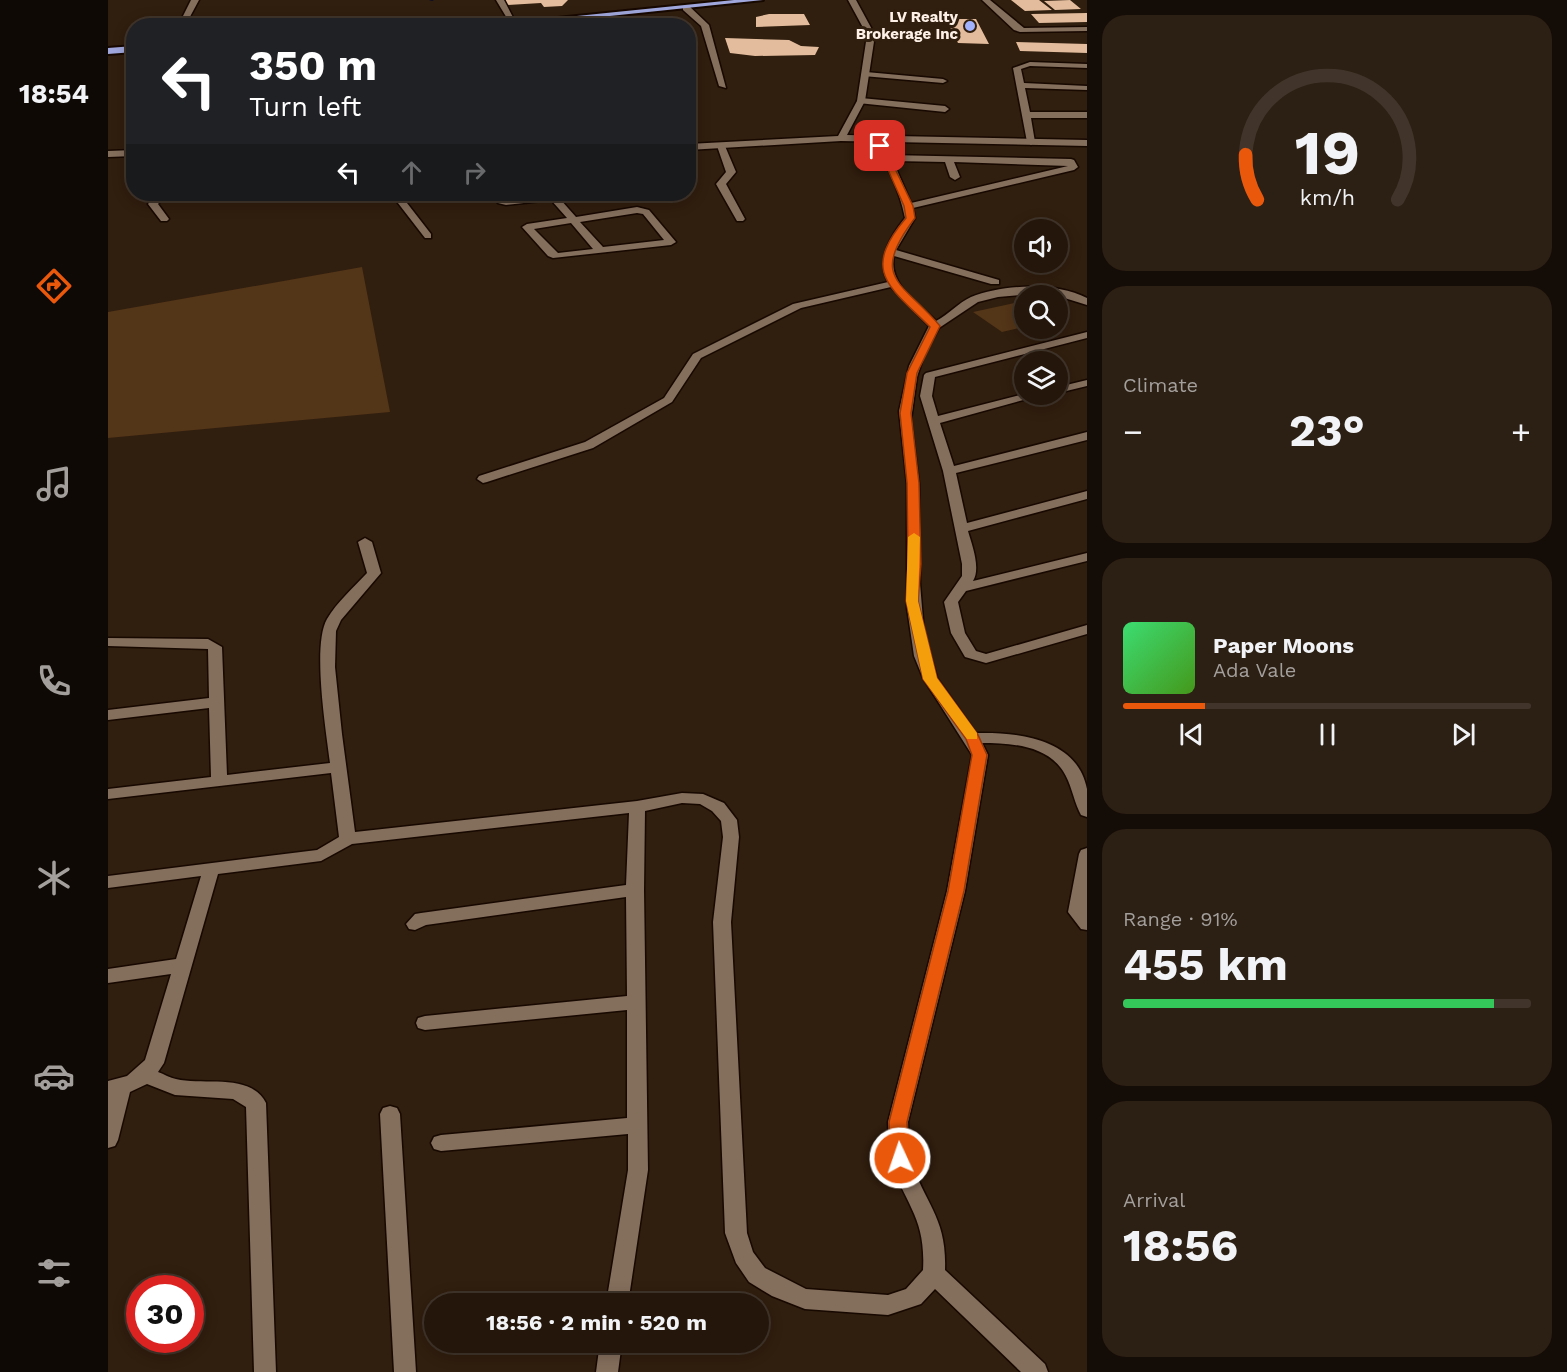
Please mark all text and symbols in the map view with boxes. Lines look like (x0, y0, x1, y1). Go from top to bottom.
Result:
place label: LV Realty Brokerage Inc (856, 8, 959, 43)
marker: LV Realty Brokerage Inc (963, 19, 977, 33)
text: 350 m (249, 41, 377, 90)
icon: left (150, 42, 228, 120)
text: 18:54 (19, 78, 89, 110)
text: Turn left (249, 91, 361, 123)
text: 19 (1294, 116, 1360, 189)
pin (854, 120, 905, 171)
icon: arrive (863, 129, 896, 162)
icon: left (332, 156, 365, 189)
icon: ahead (395, 156, 428, 189)
icon: right (458, 156, 491, 189)
text: km/h (1299, 186, 1355, 211)
map controls (1014, 219, 1068, 405)
button: sound (1014, 219, 1068, 273)
icon: directions (33, 265, 75, 307)
button: search (1014, 285, 1068, 339)
button: layers (1014, 351, 1068, 405)
text: Climate (1123, 373, 1198, 397)
text: 23° (1289, 404, 1365, 457)
text: − (1123, 412, 1143, 451)
text: + (1511, 412, 1531, 451)
icon: music (33, 463, 75, 505)
text: Paper Moons (1213, 633, 1354, 658)
text: Ada Vale (1213, 658, 1296, 682)
icon: phone (33, 660, 75, 702)
icon: previous (1175, 718, 1208, 751)
icon: pause (1311, 718, 1344, 751)
icon: next (1447, 718, 1480, 751)
icon: climate (33, 857, 75, 899)
text: Range · 91% (1123, 907, 1238, 931)
text: 455 km (1123, 938, 1288, 991)
icon: car (33, 1055, 75, 1097)
position arrow (868, 1126, 932, 1190)
text: Arrival (1123, 1188, 1185, 1212)
text: 18:56 (1123, 1219, 1238, 1272)
icon: filters (33, 1252, 75, 1294)
speed limit sign: 30 (126, 1275, 204, 1353)
text: 18:56 · 2 min · 520 m (486, 1310, 707, 1335)

